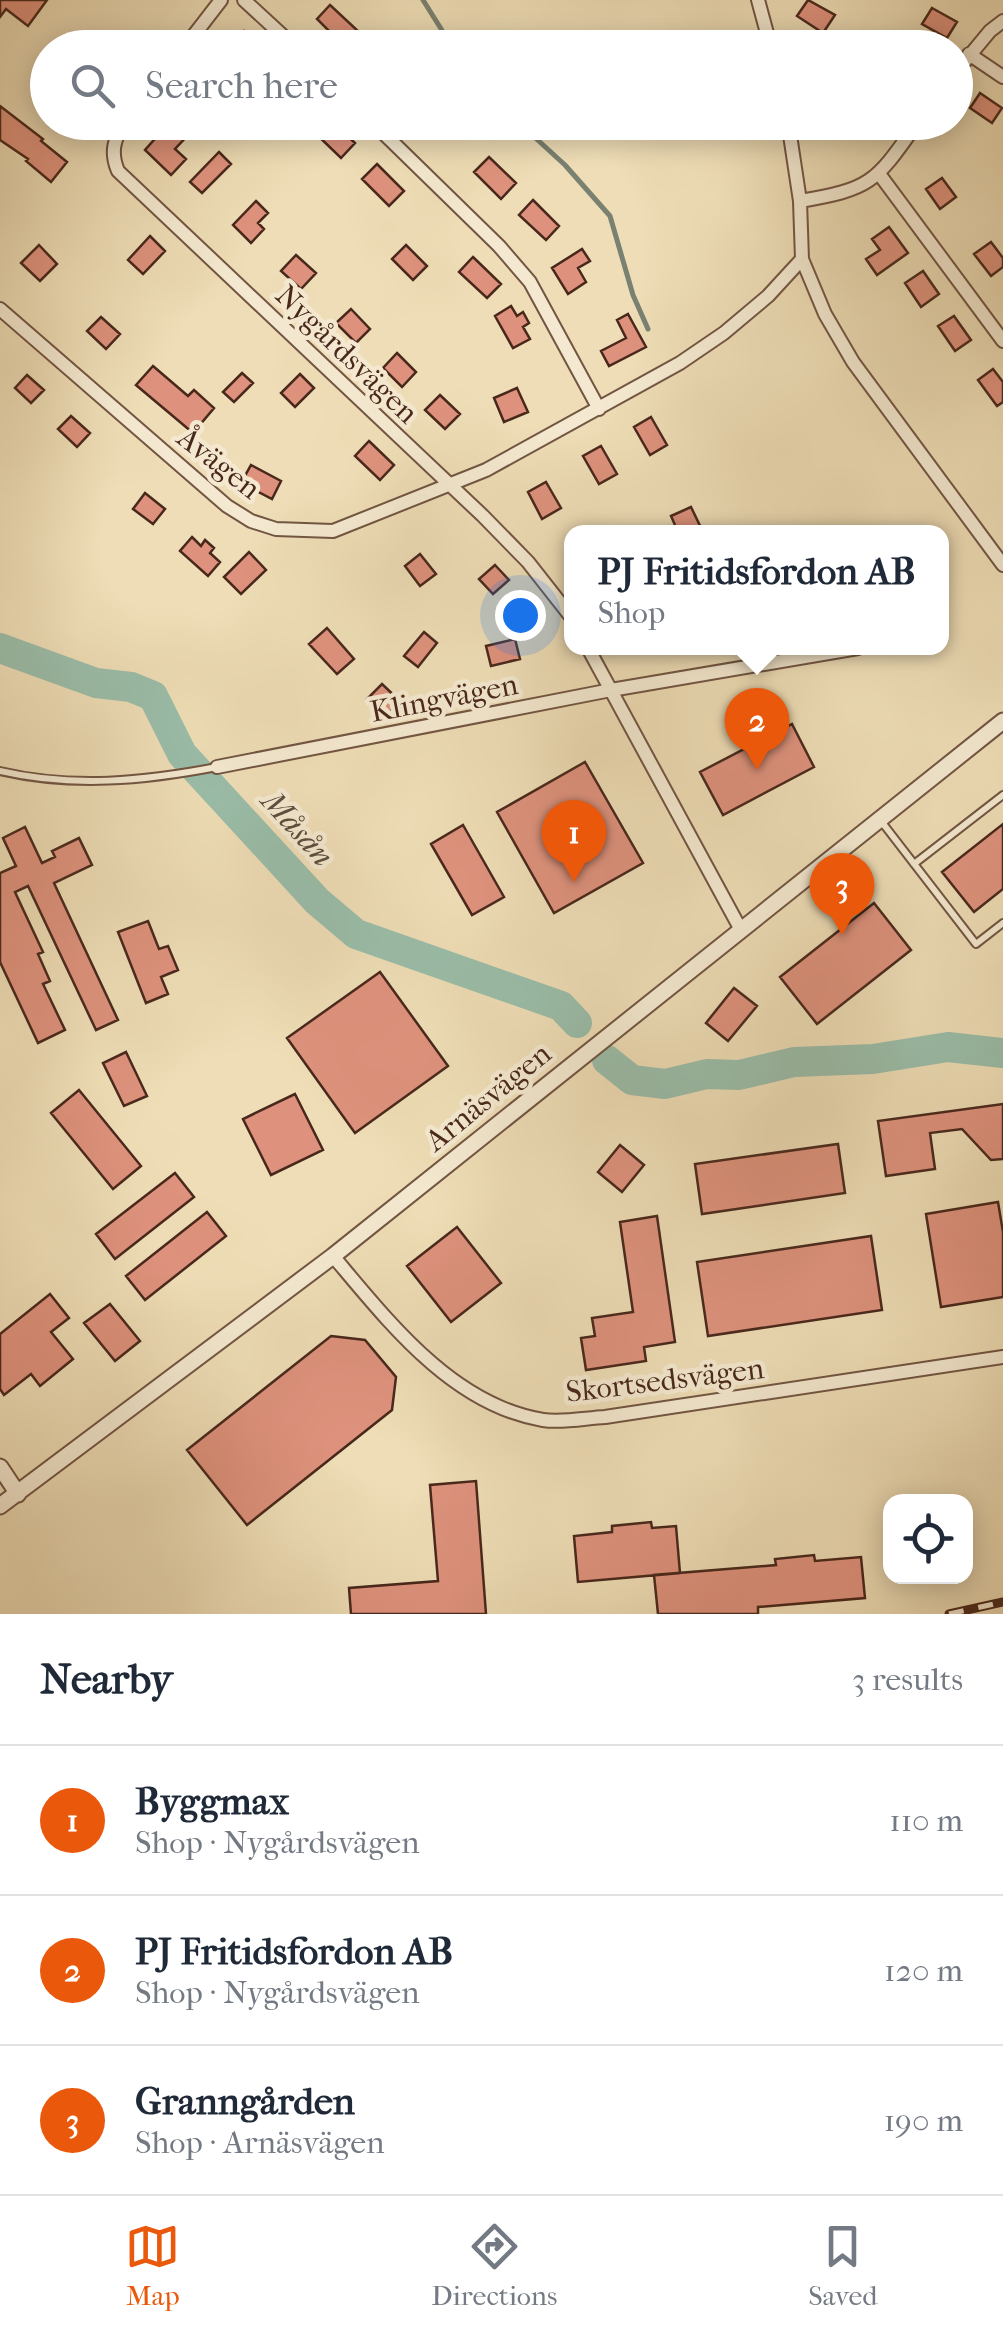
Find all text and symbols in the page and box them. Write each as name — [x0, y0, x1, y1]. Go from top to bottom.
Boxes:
search box — [30, 30, 973, 140]
icon: search — [65, 58, 120, 113]
text: Search here — [145, 63, 338, 108]
street label: Nygårdsvägen — [268, 278, 425, 431]
street label: Åvägen — [169, 420, 268, 507]
popup — [564, 525, 949, 655]
text: PJ Fritidsfordon AB — [598, 549, 915, 594]
your location — [495, 590, 546, 641]
text: Shop — [598, 594, 665, 631]
street label: Klingvägen — [367, 667, 521, 730]
pin: 2 — [724, 688, 790, 770]
water label: Måsån — [253, 781, 341, 874]
pin: 1 — [542, 800, 606, 882]
pin: 3 — [810, 852, 874, 935]
street label: Arnäsvägen — [418, 1036, 559, 1159]
street label: Skortsedsvägen — [564, 1351, 767, 1410]
map controls — [883, 1494, 973, 1584]
button: locate — [883, 1494, 973, 1584]
text: Nearby — [40, 1655, 172, 1704]
text: 3 results — [852, 1661, 963, 1698]
text: Byggmax — [135, 1779, 289, 1824]
text: 1 — [67, 1802, 78, 1839]
text: 110 m — [889, 1802, 963, 1839]
text: Shop · Nygårdsvägen — [135, 1824, 420, 1861]
text: PJ Fritidsfordon AB — [135, 1929, 453, 1974]
text: 2 — [64, 1952, 81, 1989]
text: 120 m — [884, 1952, 963, 1989]
text: Shop · Nygårdsvägen — [135, 1974, 420, 2011]
text: Granngården — [135, 2079, 355, 2124]
text: 3 — [66, 2102, 79, 2139]
text: 190 m — [884, 2102, 963, 2139]
text: Shop · Arnäsvägen — [135, 2124, 385, 2161]
tab: Map — [125, 2219, 180, 2312]
tab: Directions — [431, 2219, 557, 2312]
tab: Saved — [808, 2219, 878, 2312]

